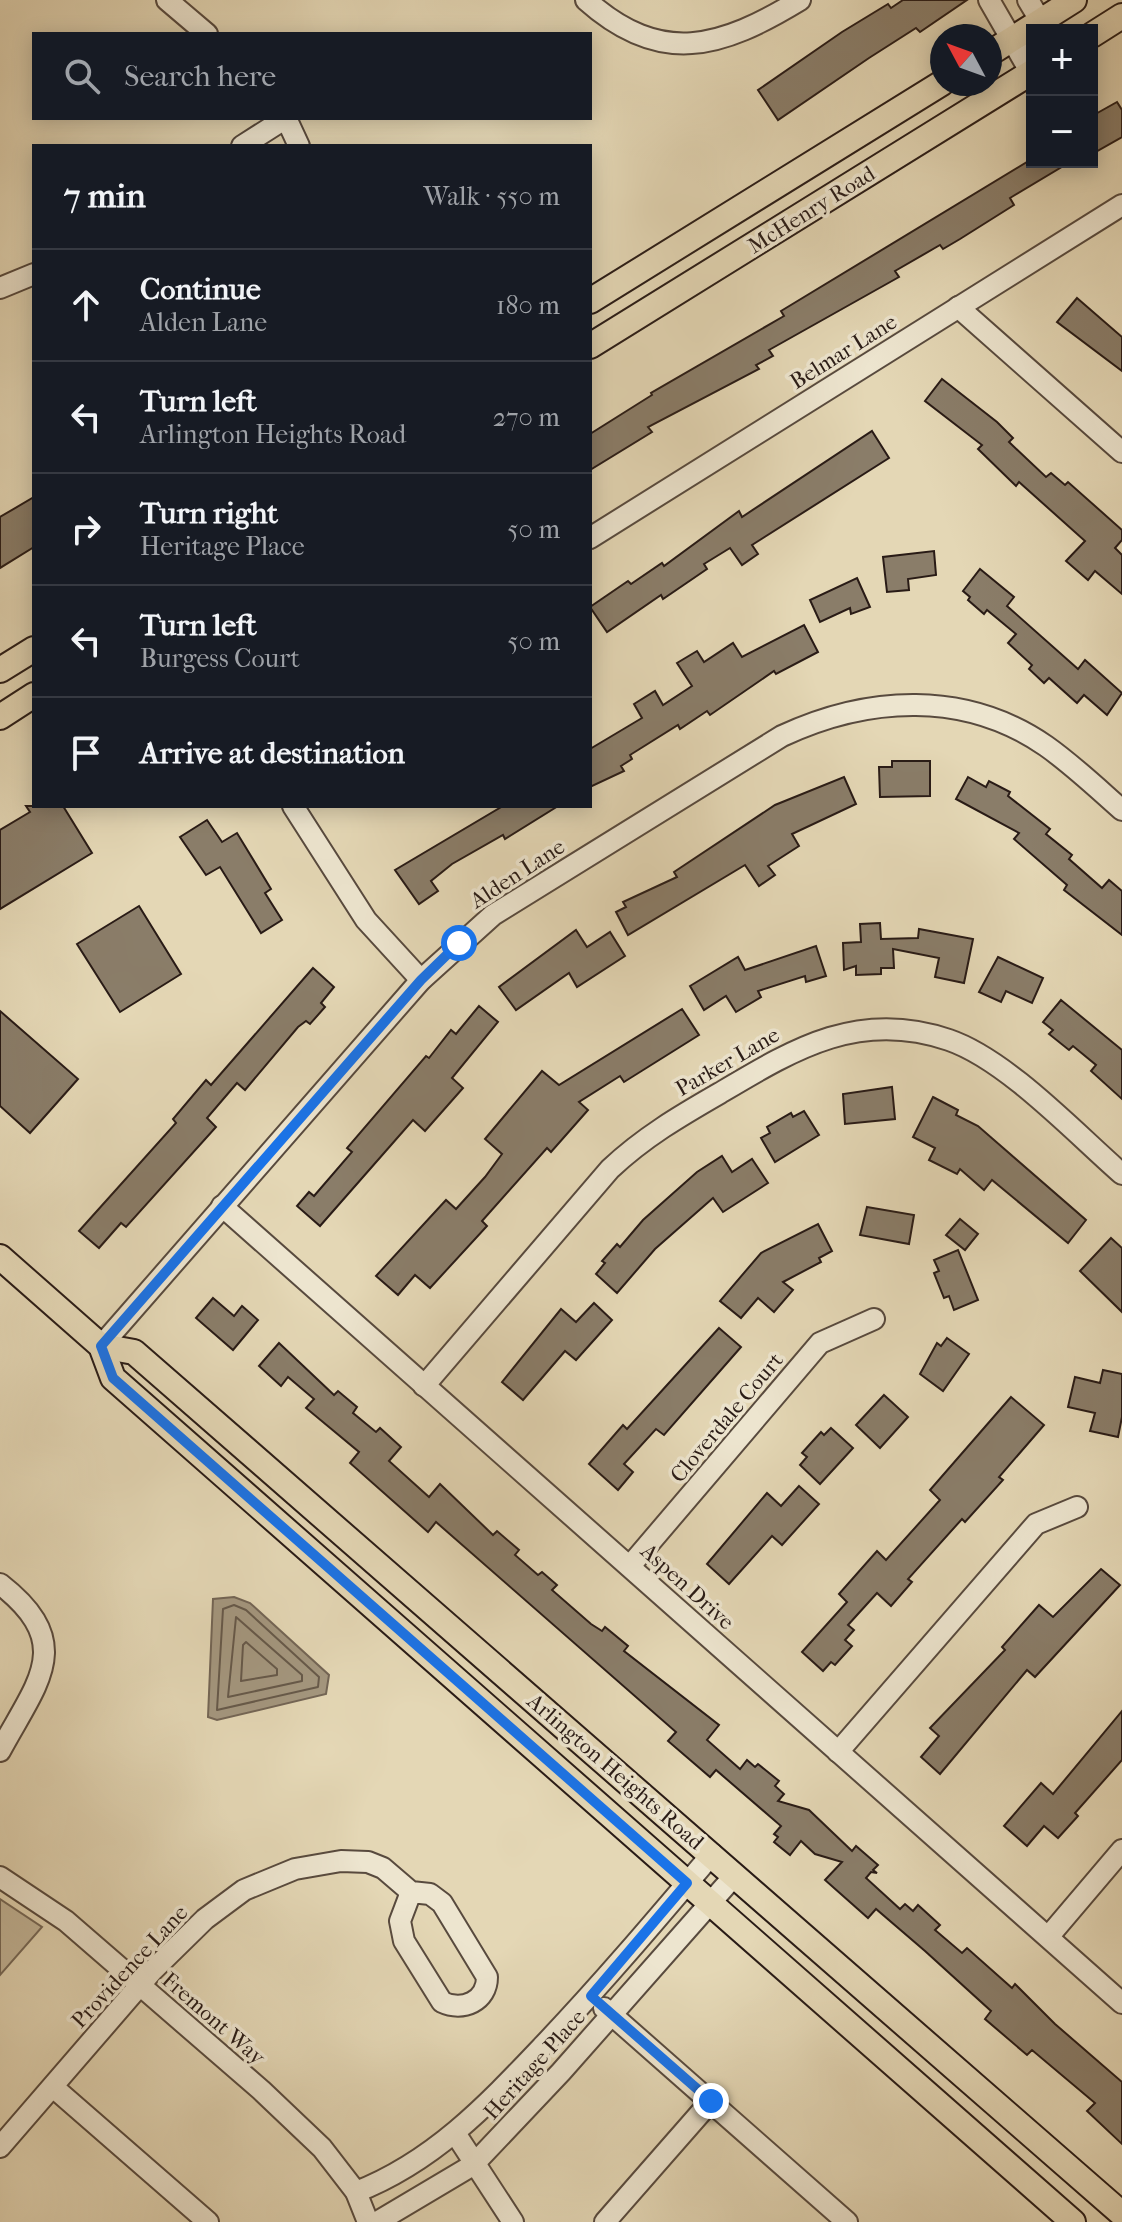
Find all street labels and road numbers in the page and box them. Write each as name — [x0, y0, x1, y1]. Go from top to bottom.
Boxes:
street label: McHenry Road — [743, 160, 881, 259]
street label: Belmar Lane — [785, 309, 902, 395]
street label: Alden Lane — [465, 834, 570, 915]
street label: Parker Lane — [671, 1022, 784, 1102]
street label: Cloverdale Court — [665, 1347, 789, 1488]
street label: Aspen Drive — [635, 1537, 739, 1635]
street label: Arlington Heights Road — [521, 1687, 710, 1856]
street label: Providence Lane — [66, 1900, 193, 2034]
street label: Fremont Way — [157, 1967, 271, 2071]
street label: Heritage Place — [478, 2004, 591, 2125]

